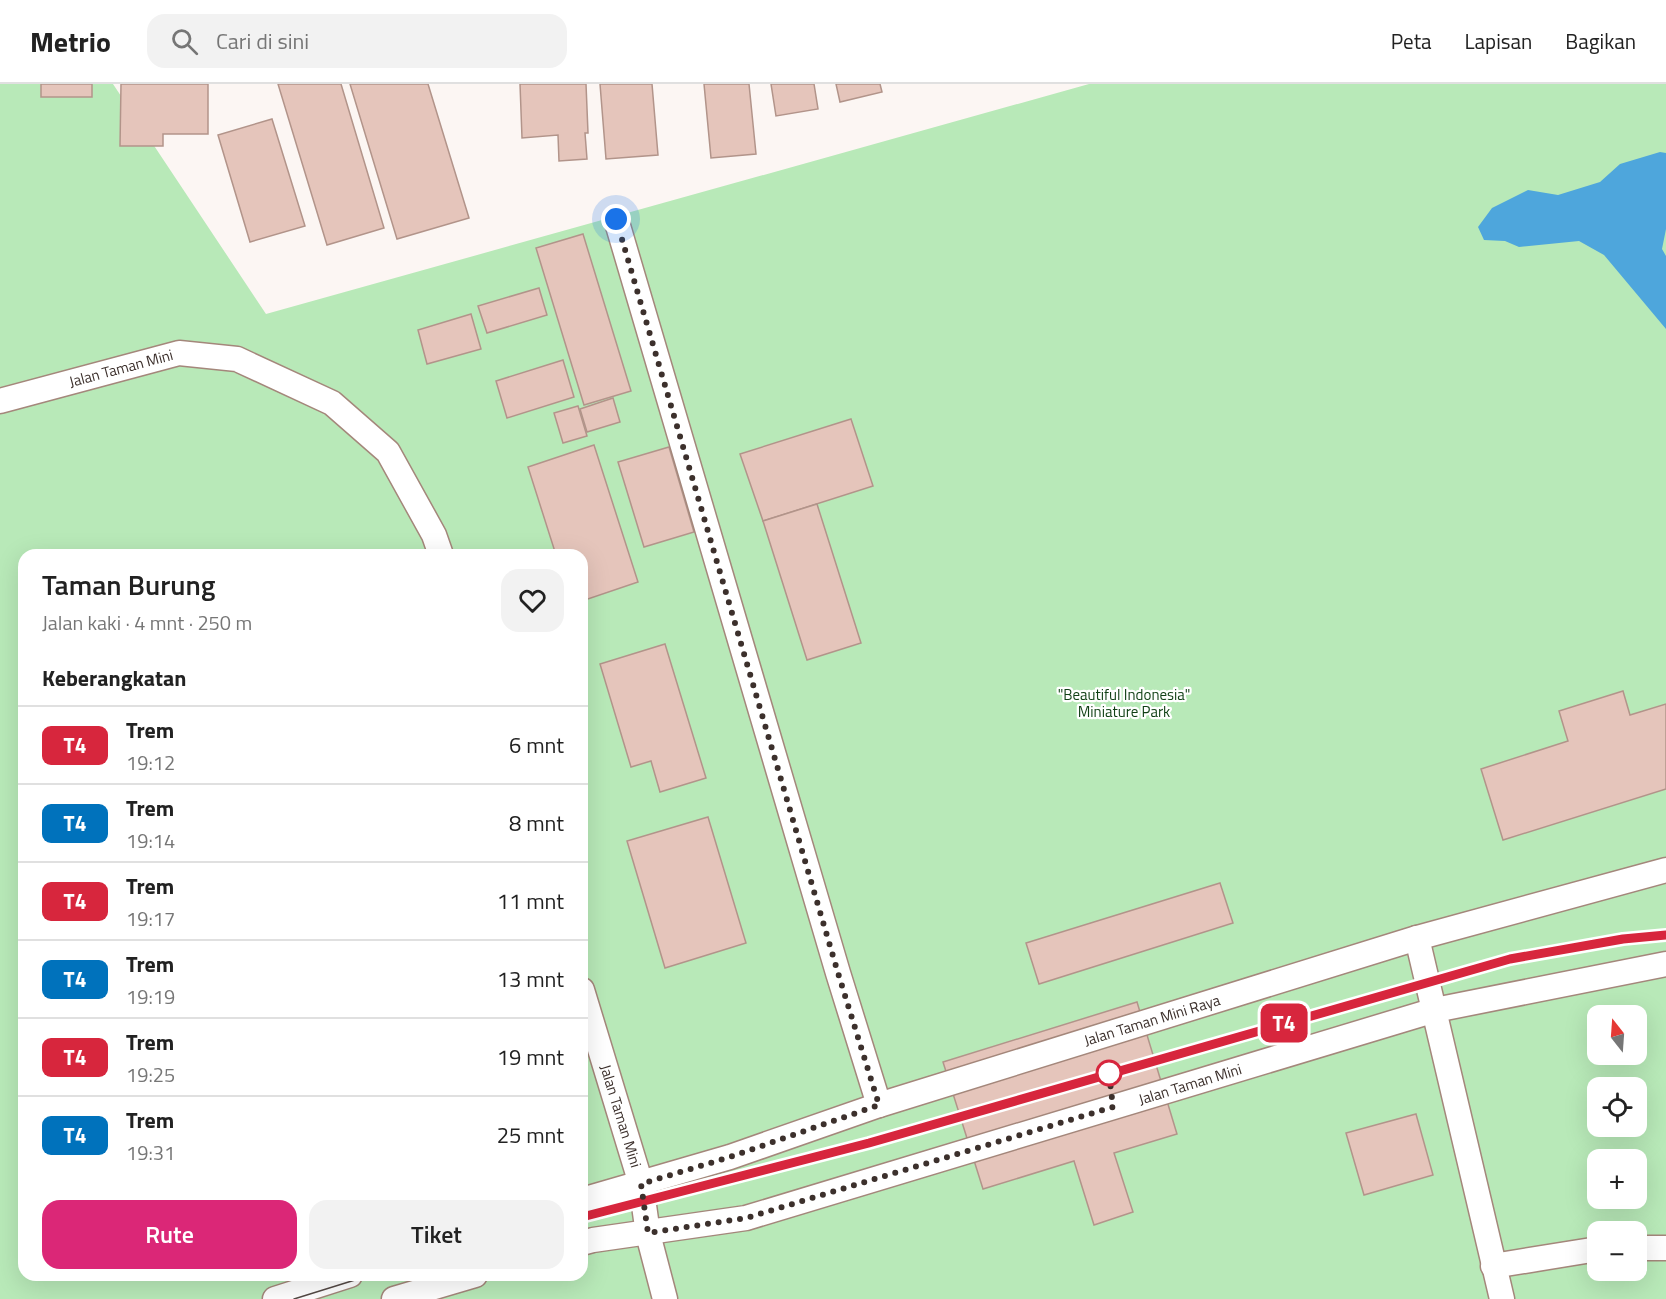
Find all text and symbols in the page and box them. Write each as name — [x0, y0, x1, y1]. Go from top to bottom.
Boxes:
search box — [147, 14, 567, 68]
text: Metrio — [30, 20, 111, 63]
text: Cari di sini — [216, 24, 309, 58]
icon: search — [168, 25, 201, 58]
text: Peta — [1391, 25, 1432, 57]
text: Lapisan — [1465, 25, 1532, 57]
text: Bagikan — [1565, 25, 1636, 57]
your location — [601, 204, 631, 234]
street label: Jalan Taman Mini — [66, 343, 176, 393]
text: Taman Burung — [42, 563, 215, 606]
button: heart — [501, 569, 564, 632]
text: Jalan kaki · 4 mnt · 250 m — [42, 607, 252, 638]
text: Keberangkatan — [42, 661, 186, 695]
park label: "Beautiful Indonesia" Miniature Park — [1058, 683, 1190, 723]
text: Trem — [126, 713, 174, 747]
text: 6 mnt — [509, 728, 564, 762]
text: T4 — [64, 729, 86, 761]
text: 19:12 — [126, 747, 175, 778]
text: Trem — [126, 791, 174, 825]
text: 8 mnt — [509, 806, 564, 840]
text: T4 — [64, 807, 86, 839]
text: 19:14 — [126, 825, 175, 856]
text: Trem — [126, 869, 174, 903]
text: 11 mnt — [497, 884, 564, 918]
text: T4 — [64, 885, 86, 917]
text: 19:17 — [126, 903, 175, 934]
text: Trem — [126, 947, 174, 981]
text: 13 mnt — [497, 962, 564, 996]
text: T4 — [64, 963, 86, 995]
text: 19:19 — [126, 981, 175, 1012]
street label: Jalan Taman Mini Raya — [1081, 988, 1223, 1052]
line badge: T4 — [1257, 1004, 1311, 1042]
north arrow — [1587, 1005, 1647, 1065]
map controls — [1587, 1005, 1647, 1281]
text: T4 — [1273, 1007, 1295, 1039]
text: Trem — [126, 1025, 174, 1059]
text: 19 mnt — [497, 1040, 564, 1074]
text: T4 — [64, 1041, 86, 1073]
street label: Jalan Taman Mini — [1136, 1057, 1244, 1111]
text: 19:25 — [126, 1059, 175, 1090]
unlabelled marker — [1096, 1060, 1122, 1086]
street label: Jalan Taman Mini — [594, 1062, 648, 1170]
button: locate — [1587, 1077, 1647, 1137]
text: Trem — [126, 1103, 174, 1137]
text: 25 mnt — [497, 1118, 564, 1152]
text: T4 — [64, 1119, 86, 1151]
text: 19:31 — [126, 1137, 175, 1168]
button: + — [1587, 1149, 1647, 1209]
button: Rute — [42, 1200, 297, 1269]
button: Tiket — [309, 1200, 564, 1269]
button: − — [1587, 1221, 1647, 1281]

